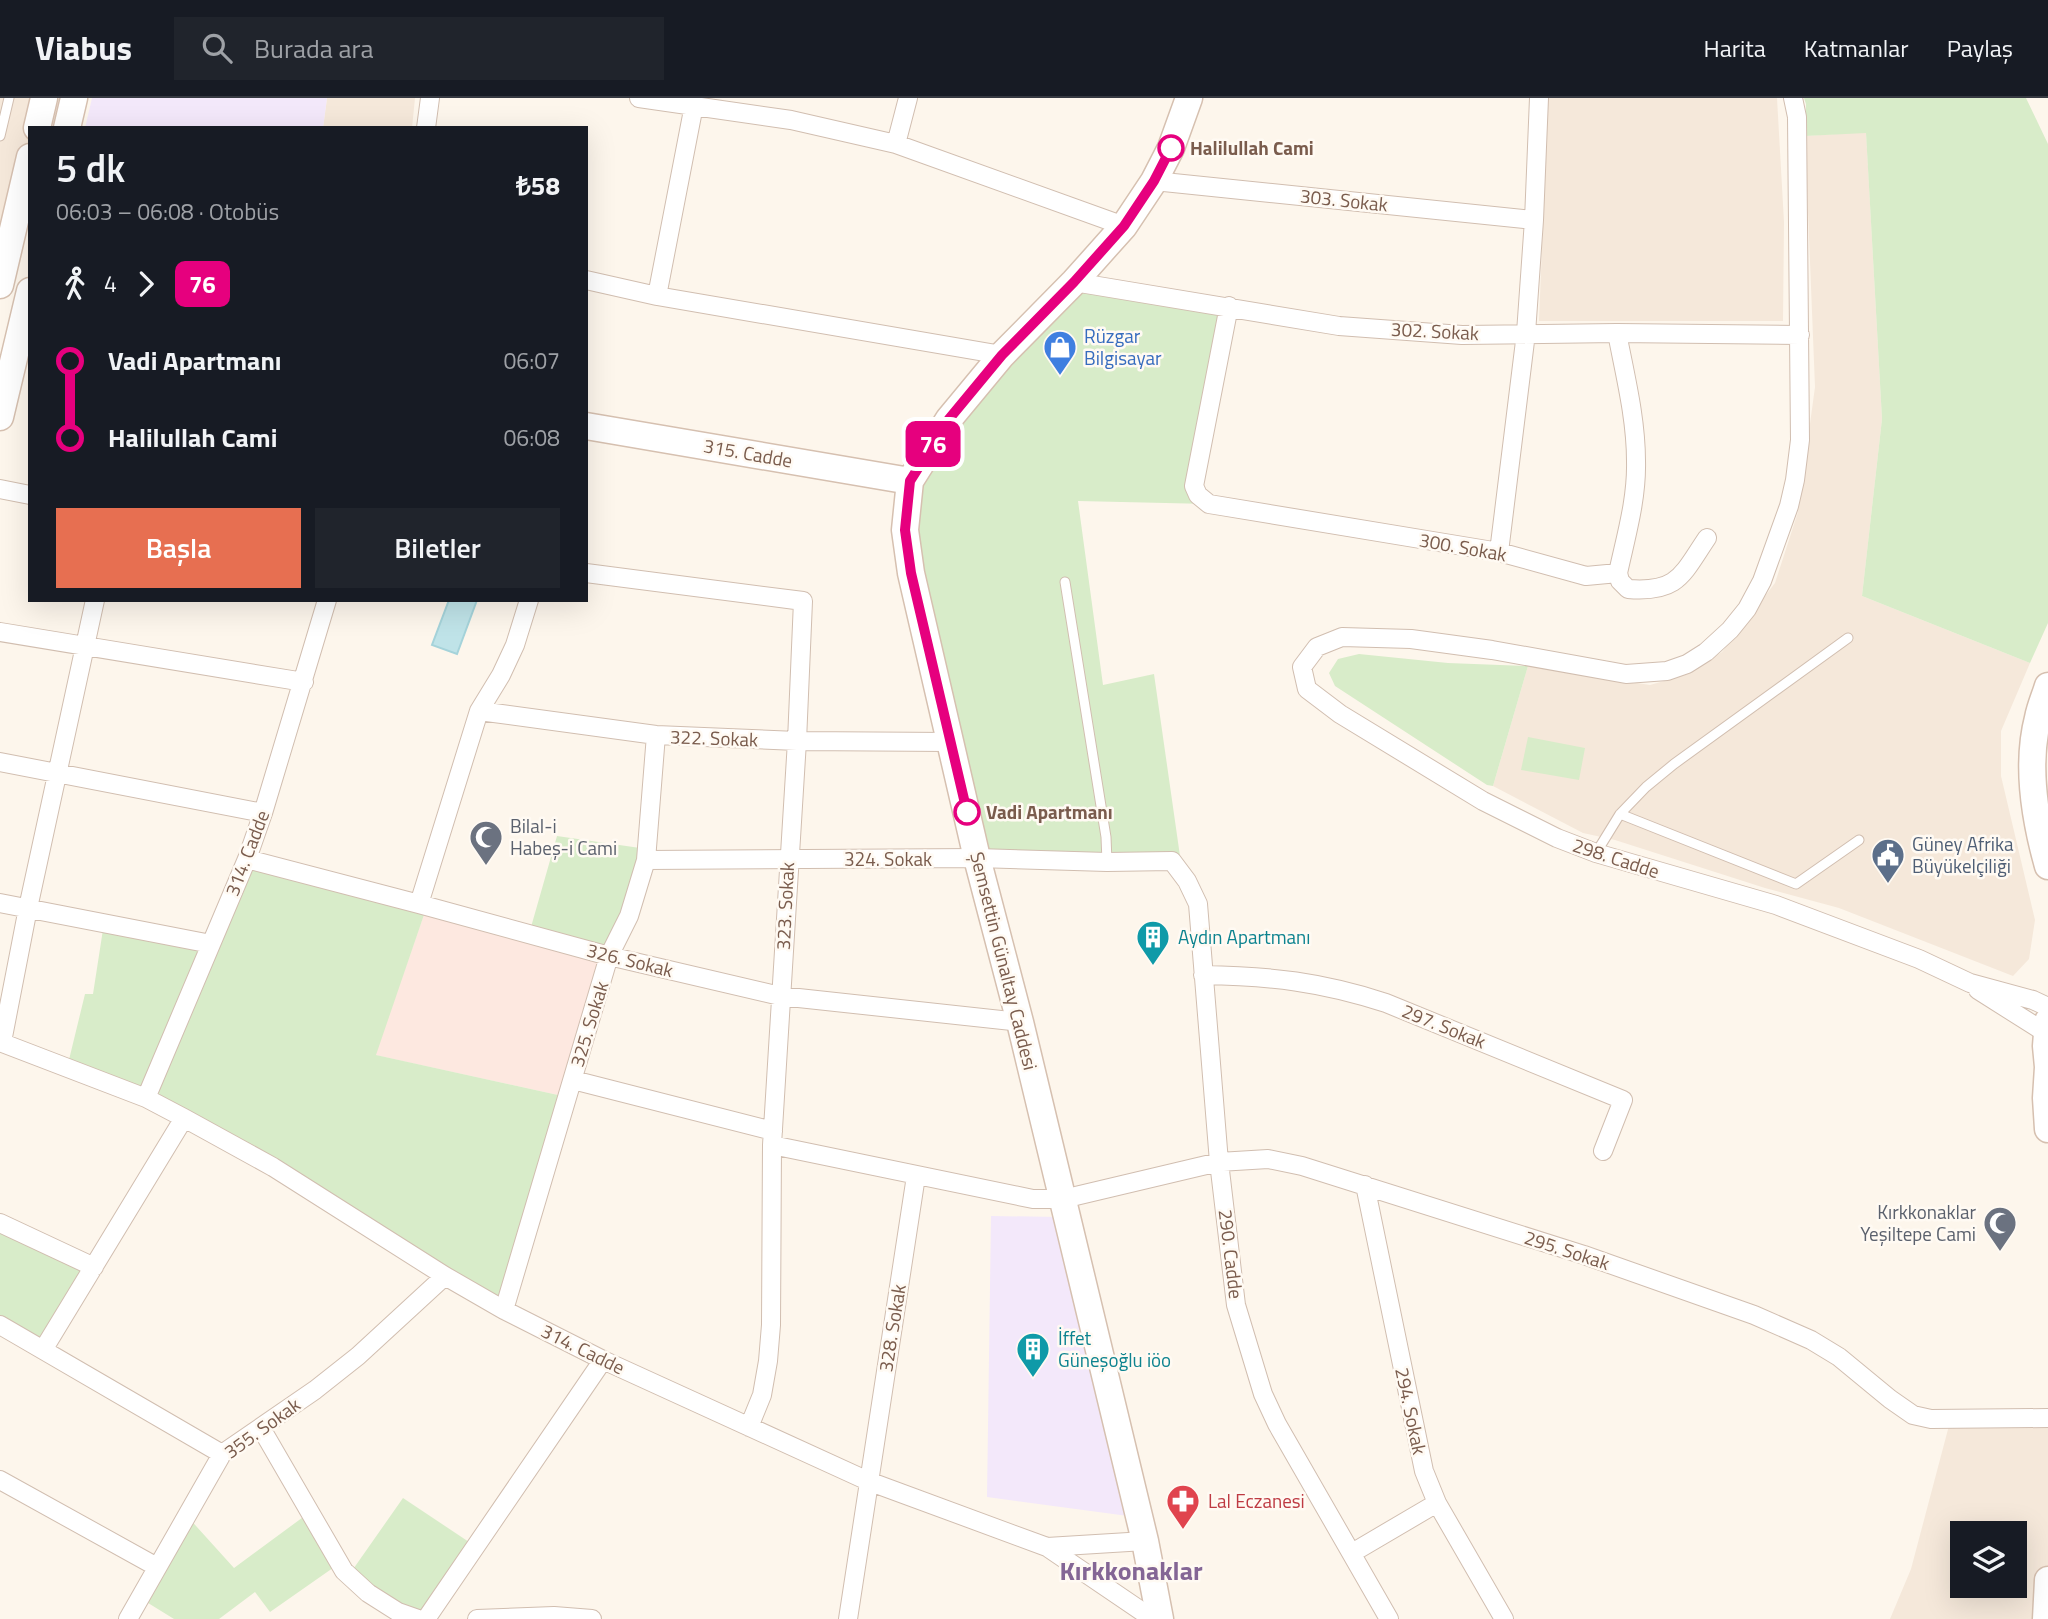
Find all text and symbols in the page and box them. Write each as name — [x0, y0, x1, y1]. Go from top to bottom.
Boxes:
search box — [174, 17, 664, 80]
text: Viabus — [35, 23, 132, 73]
icon: search — [198, 29, 236, 67]
text: Burada ara — [254, 29, 373, 68]
text: Harita — [1703, 30, 1766, 66]
text: Katmanlar — [1804, 30, 1909, 66]
text: Paylaş — [1947, 30, 2013, 66]
place label: Halilullah Cami — [1190, 133, 1314, 162]
marker: Halilullah Cami — [1158, 135, 1184, 161]
text: 5 dk — [56, 139, 125, 197]
text: ₺58 — [516, 166, 560, 205]
street label: 303. Sokak — [1299, 180, 1389, 219]
text: 06:03 – 06:08 · Otobüs — [56, 194, 279, 229]
icon: walk — [56, 265, 94, 303]
icon: forward — [127, 265, 165, 303]
text: 4 — [104, 266, 117, 301]
text: 76 — [189, 266, 216, 302]
street label: 302. Sokak — [1390, 314, 1480, 347]
place label: Rüzgar Bilgisayar — [1084, 321, 1162, 372]
shop icon: Rüzgar Bilgisayar — [1041, 328, 1079, 377]
text: Vadi Apartmanı — [108, 341, 281, 380]
text: 06:07 — [503, 343, 560, 378]
text: Halilullah Cami — [108, 418, 277, 457]
text: 06:08 — [503, 420, 560, 455]
line badge: 76 — [902, 421, 964, 467]
text: 76 — [920, 426, 946, 462]
street label: 315. Cadde — [701, 430, 795, 475]
button: Başla — [56, 508, 301, 588]
button: Biletler — [315, 508, 560, 588]
street label: 300. Sokak — [1417, 525, 1509, 568]
street label: 322. Sokak — [669, 721, 759, 754]
place label: Vadi Apartmanı — [986, 797, 1113, 826]
marker: Vadi Apartmanı — [954, 799, 980, 825]
street label: 314. Cadde — [217, 806, 276, 900]
place label: Bilal-i Habeş-i Cami — [510, 811, 617, 862]
mosque icon: Bilal-i Habeş-i Cami — [467, 818, 505, 867]
place label: Güney Afrika Büyükelçiliği — [1912, 829, 2014, 880]
street label: 298. Cadde — [1569, 830, 1663, 885]
public building icon: Güney Afrika Büyükelçiliği — [1869, 836, 1907, 885]
street label: 324. Sokak — [844, 844, 932, 873]
street label: Şemsettin Günaltay Caddesi — [963, 849, 1046, 1073]
street label: 323. Sokak — [768, 861, 801, 951]
building icon: Aydın Apartmanı — [1134, 918, 1172, 967]
place label: Aydın Apartmanı — [1178, 922, 1310, 951]
street label: 326. Sokak — [584, 935, 676, 984]
street label: 325. Sokak — [562, 977, 615, 1070]
street label: 297. Sokak — [1398, 996, 1491, 1056]
place label: Kırkkonaklar Yeşiltepe Cami — [1860, 1197, 1976, 1248]
mosque icon: Kırkkonaklar Yeşiltepe Cami — [1981, 1204, 2019, 1253]
street label: 290. Cadde — [1212, 1208, 1251, 1300]
street label: 295. Sokak — [1521, 1222, 1614, 1277]
street label: 328. Sokak — [870, 1282, 913, 1374]
street label: 314. Cadde — [537, 1316, 630, 1381]
place label: İffet Güneşoğlu iöo — [1058, 1323, 1171, 1374]
building icon: İffet Güneşoğlu iöo — [1014, 1330, 1052, 1379]
street label: 294. Sokak — [1388, 1365, 1435, 1457]
street label: 355. Sokak — [218, 1390, 306, 1465]
pharmacy icon: Lal Eczanesi — [1164, 1482, 1202, 1531]
place label: Lal Eczanesi — [1208, 1486, 1305, 1515]
map controls — [1950, 1521, 2027, 1598]
button: layers — [1950, 1521, 2027, 1598]
district label: Kırkkonaklar — [1059, 1551, 1203, 1590]

